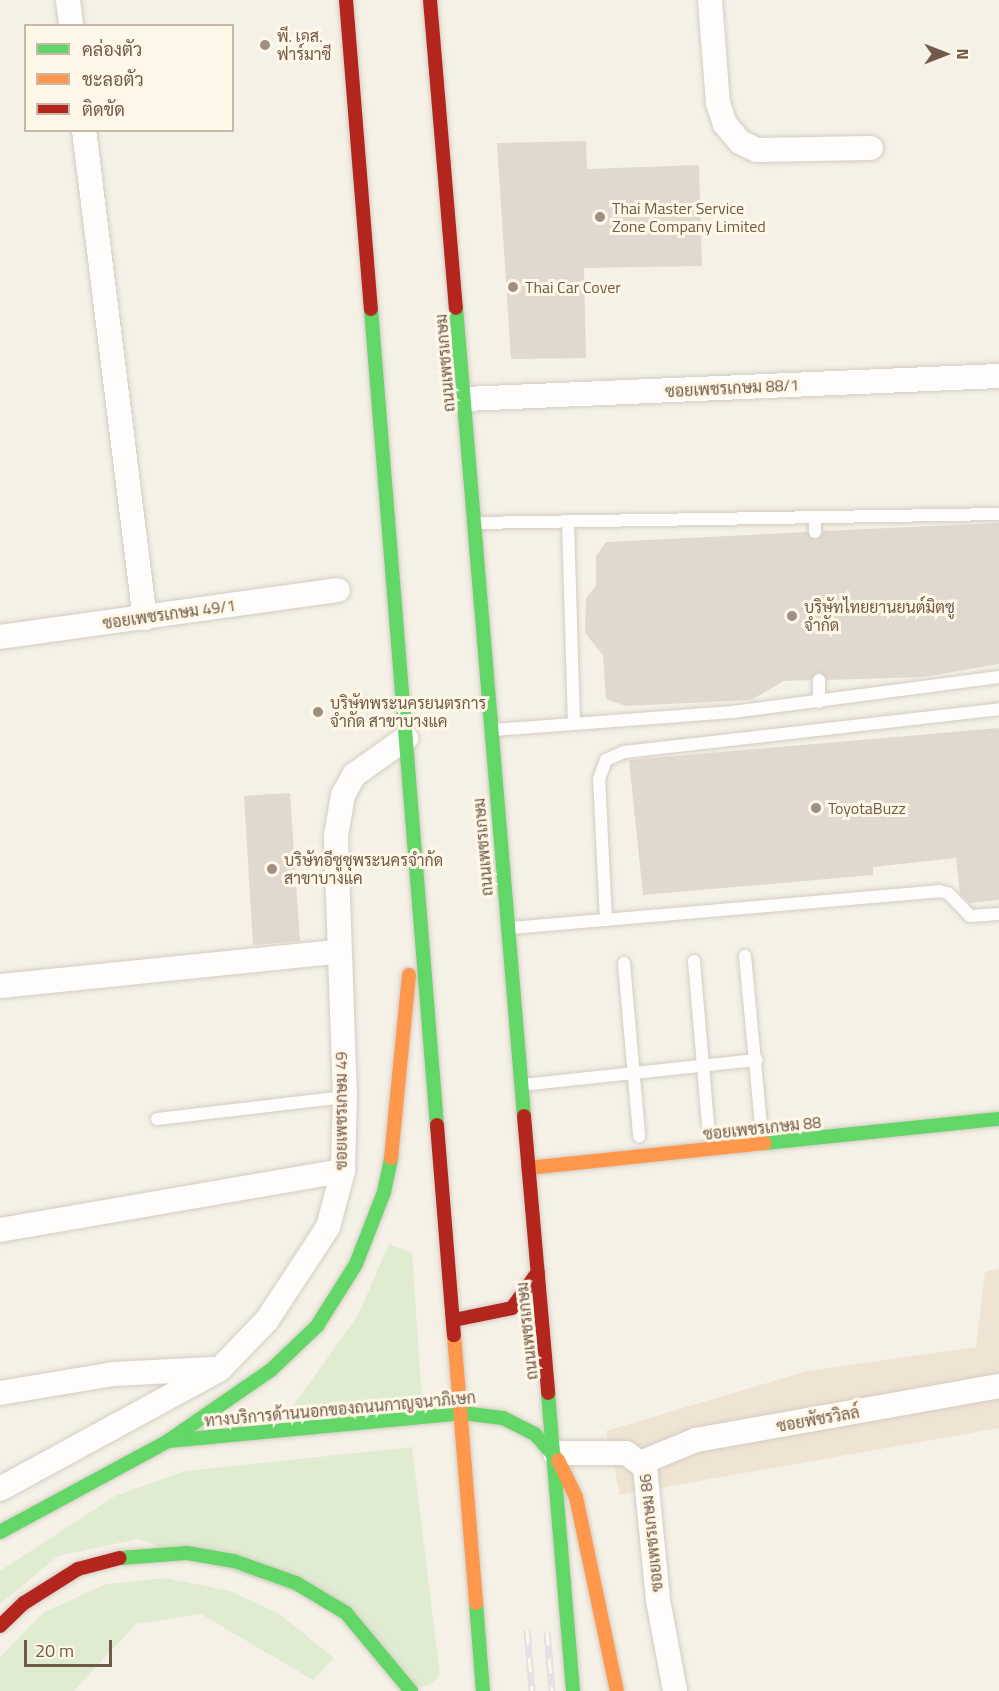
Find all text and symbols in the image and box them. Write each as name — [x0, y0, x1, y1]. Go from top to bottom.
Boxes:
legend — [24, 24, 234, 132]
north arrow — [915, 24, 975, 84]
place label: พี. เอส. ฟาร์มาซี — [277, 26, 331, 64]
text: คล่องตัว — [82, 36, 142, 63]
marker: พี. เอส. ฟาร์มาซี — [258, 38, 272, 52]
text: N — [951, 48, 975, 60]
text: ชะลอตัว — [82, 66, 144, 93]
text: ติดขัด — [82, 96, 125, 123]
place label: Thai Master Service Zone Company Limited — [612, 198, 766, 236]
marker: Thai Master Service Zone Company Limited — [593, 210, 607, 224]
place label: Thai Car Cover — [525, 277, 621, 297]
marker: Thai Car Cover — [506, 280, 520, 294]
street label: ถนนเพชรเกษม — [431, 313, 459, 413]
street label: ซอยเพชรเกษม 88/1 — [665, 375, 799, 401]
street label: ซอยเพชรเกษม 49/1 — [101, 595, 237, 633]
place label: บริษัทไทยยานยนต์มิตซู จำกัด — [804, 597, 955, 635]
marker: บริษัทไทยยานยนต์มิตซู จำกัด — [785, 609, 799, 623]
place label: บริษัทพระนครยนตรการ จำกัด สาขาบางแค — [330, 693, 486, 731]
marker: บริษัทพระนครยนตรการ จำกัด สาขาบางแค — [311, 705, 325, 719]
street label: ถนนเพชรเกษม — [469, 797, 497, 897]
place label: ToyotaBuzz — [828, 798, 906, 818]
marker: ToyotaBuzz — [809, 801, 823, 815]
place label: บริษัทอีซูซุพระนครจำกัด สาขาบางแค — [284, 850, 443, 888]
marker: บริษัทอีซูซุพระนครจำกัด สาขาบางแค — [265, 862, 279, 876]
street label: ซอยเพชรเกษม 49 — [331, 1052, 351, 1170]
street label: ซอยเพชรเกษม 88 — [702, 1112, 822, 1144]
street label: ถนนเพชรเกษม — [512, 1281, 542, 1381]
street label: ทางบริการด้านนอกของถนนกาญจนาภิเษก — [204, 1388, 476, 1430]
street label: ซอยพัชรวิลล์ — [775, 1402, 861, 1436]
street label: ซอยเพชรเกษม 86 — [635, 1473, 667, 1593]
scale bar — [27, 1628, 116, 1666]
text: 20 m — [35, 1637, 74, 1664]

